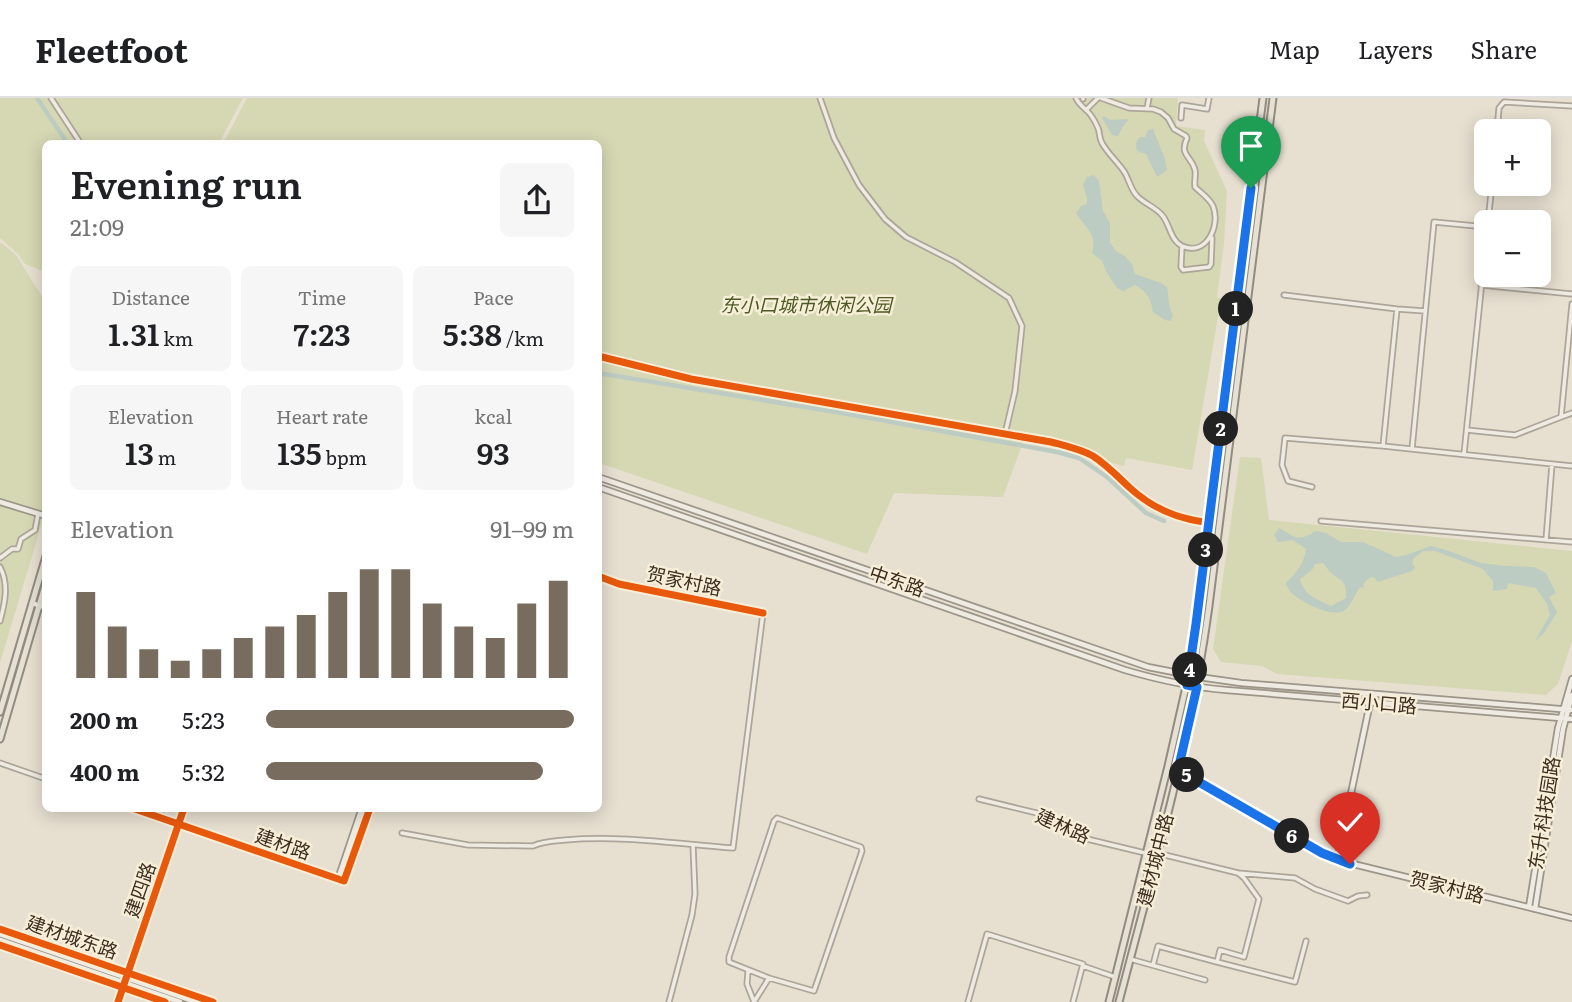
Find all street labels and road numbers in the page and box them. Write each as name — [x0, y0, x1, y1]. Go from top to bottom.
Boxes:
street label: 贺家村路 — [644, 558, 724, 602]
street label: 中东路 — [866, 558, 929, 603]
street label: 西小口路 — [1340, 685, 1418, 719]
street label: 东升科技园路 — [1520, 754, 1566, 871]
street label: 建林路 — [1032, 801, 1095, 849]
street label: 建材城中路 — [1129, 810, 1179, 909]
street label: 建材路 — [252, 821, 315, 866]
street label: 建四路 — [117, 858, 162, 921]
street label: 贺家村路 — [1407, 863, 1488, 909]
street label: 建材城东路 — [23, 907, 122, 965]

